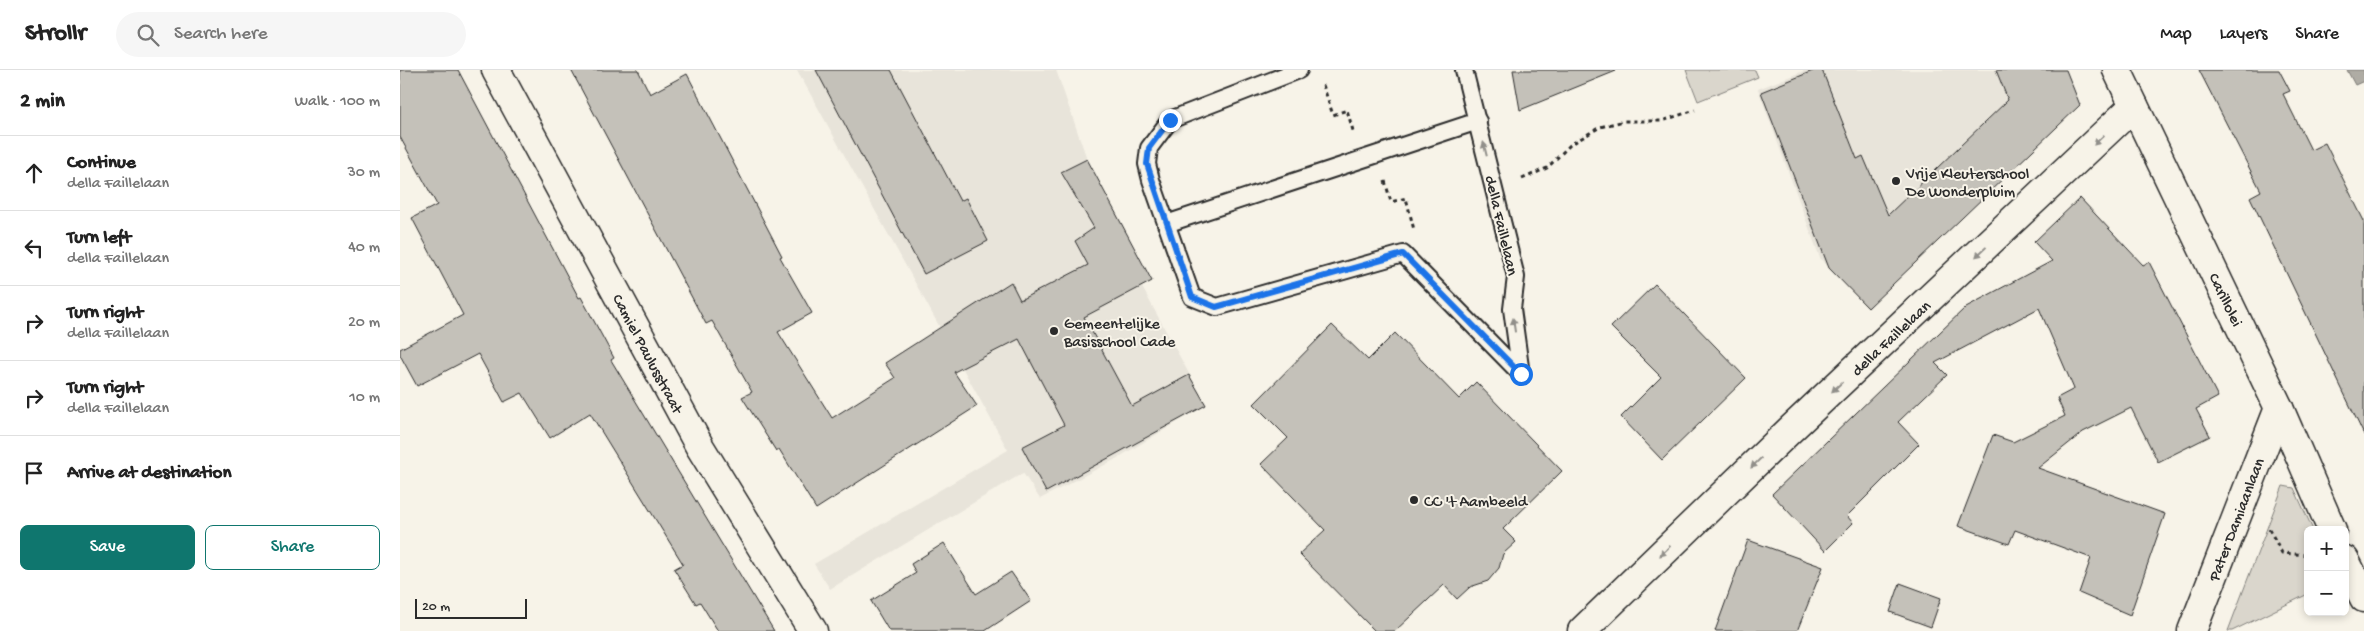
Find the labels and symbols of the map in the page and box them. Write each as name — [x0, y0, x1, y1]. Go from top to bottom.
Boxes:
route end — [1159, 109, 1182, 132]
one-way arrow — [2093, 134, 2105, 146]
one-way arrow — [1481, 142, 1489, 157]
place label: Vrije Kleuterschool De Wonderpluim — [1905, 166, 2029, 203]
street label: della Faillelaan — [1479, 174, 1520, 278]
marker: Vrije Kleuterschool De Wonderpluim — [1890, 175, 1902, 187]
one-way arrow — [1975, 246, 1987, 258]
street label: Carillolei — [2203, 271, 2245, 330]
street label: Camiel Paulusstraat — [606, 292, 686, 419]
street label: della Faillelaan — [1849, 298, 1936, 381]
place label: Gemeentelijke Basisschool Cade — [1063, 316, 1176, 353]
one-way arrow — [1510, 317, 1518, 333]
marker: Gemeentelijke Basisschool Cade — [1048, 325, 1060, 337]
route start — [1510, 363, 1533, 386]
one-way arrow — [1831, 381, 1843, 393]
street label: Pater Damiaanlaan — [2206, 456, 2271, 585]
one-way arrow — [1750, 457, 1762, 469]
marker: CC 't Aambeeld — [1408, 494, 1420, 506]
place label: CC 't Aambeeld — [1424, 494, 1529, 513]
one-way arrow — [1660, 545, 1672, 557]
scale bar — [415, 596, 528, 619]

